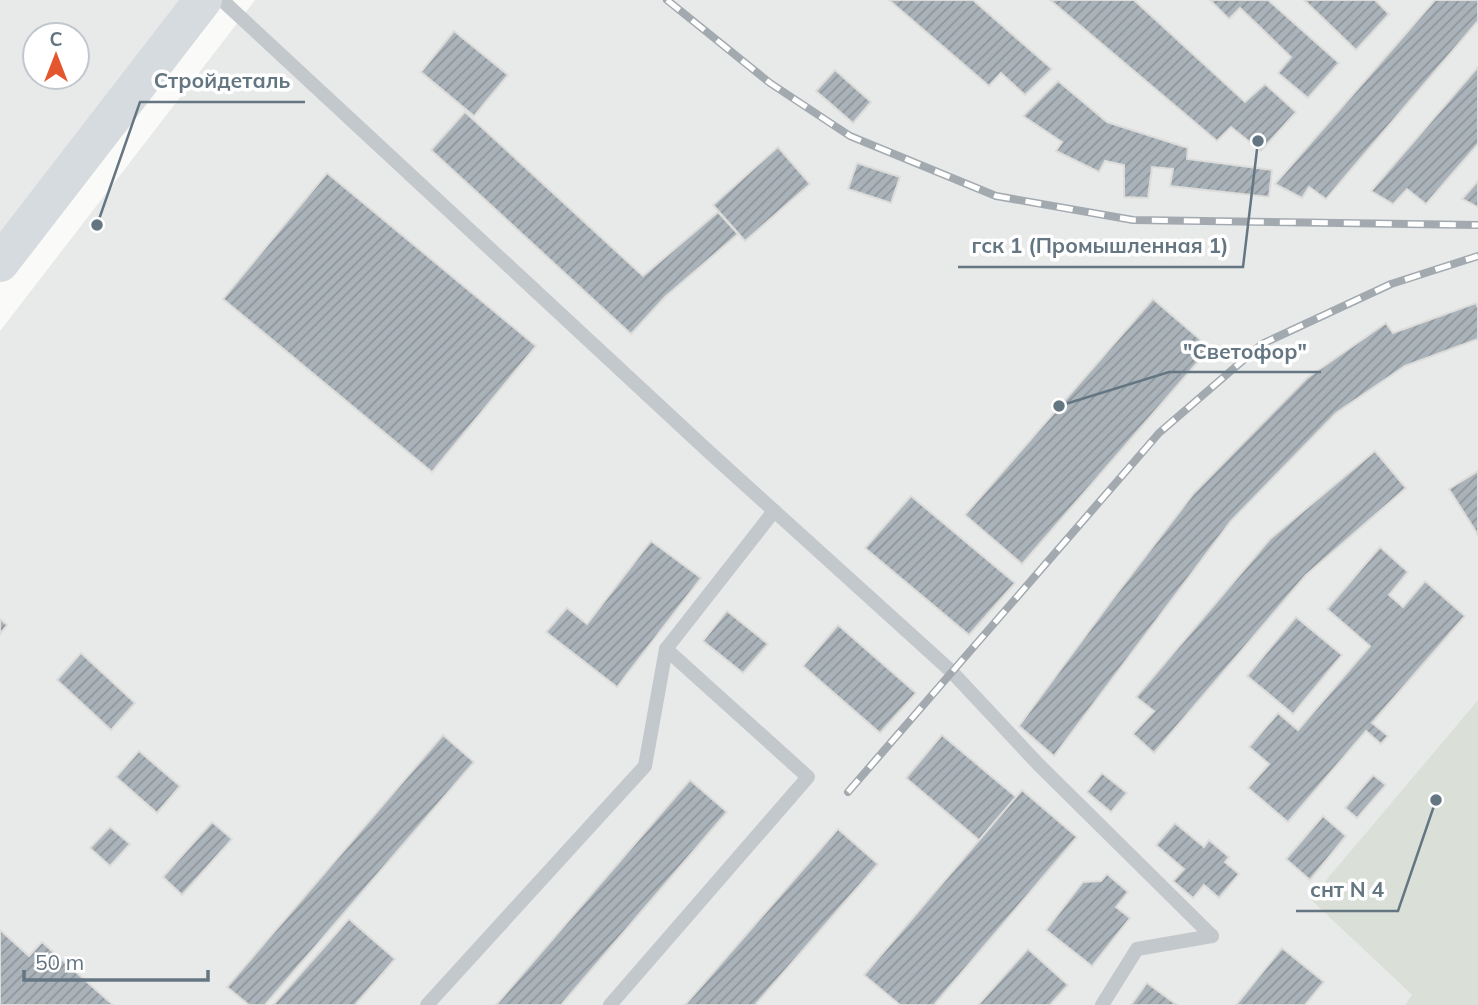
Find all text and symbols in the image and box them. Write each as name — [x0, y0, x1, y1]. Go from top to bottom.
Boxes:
north arrow — [21, 21, 91, 91]
text: С — [49, 27, 63, 51]
callout: Стройдеталь — [140, 60, 305, 102]
text: Стройдеталь — [154, 67, 291, 93]
callout: гск 1 (Промышленная 1) — [958, 225, 1243, 267]
text: гск 1 (Промышленная 1) — [971, 232, 1229, 258]
callout: "Светофор" — [1169, 330, 1321, 372]
text: "Светофор" — [1183, 338, 1307, 364]
callout: снт N 4 — [1296, 869, 1398, 911]
text: снт N 4 — [1310, 876, 1384, 902]
scale bar — [24, 939, 208, 983]
text: 50 m — [35, 949, 84, 975]

